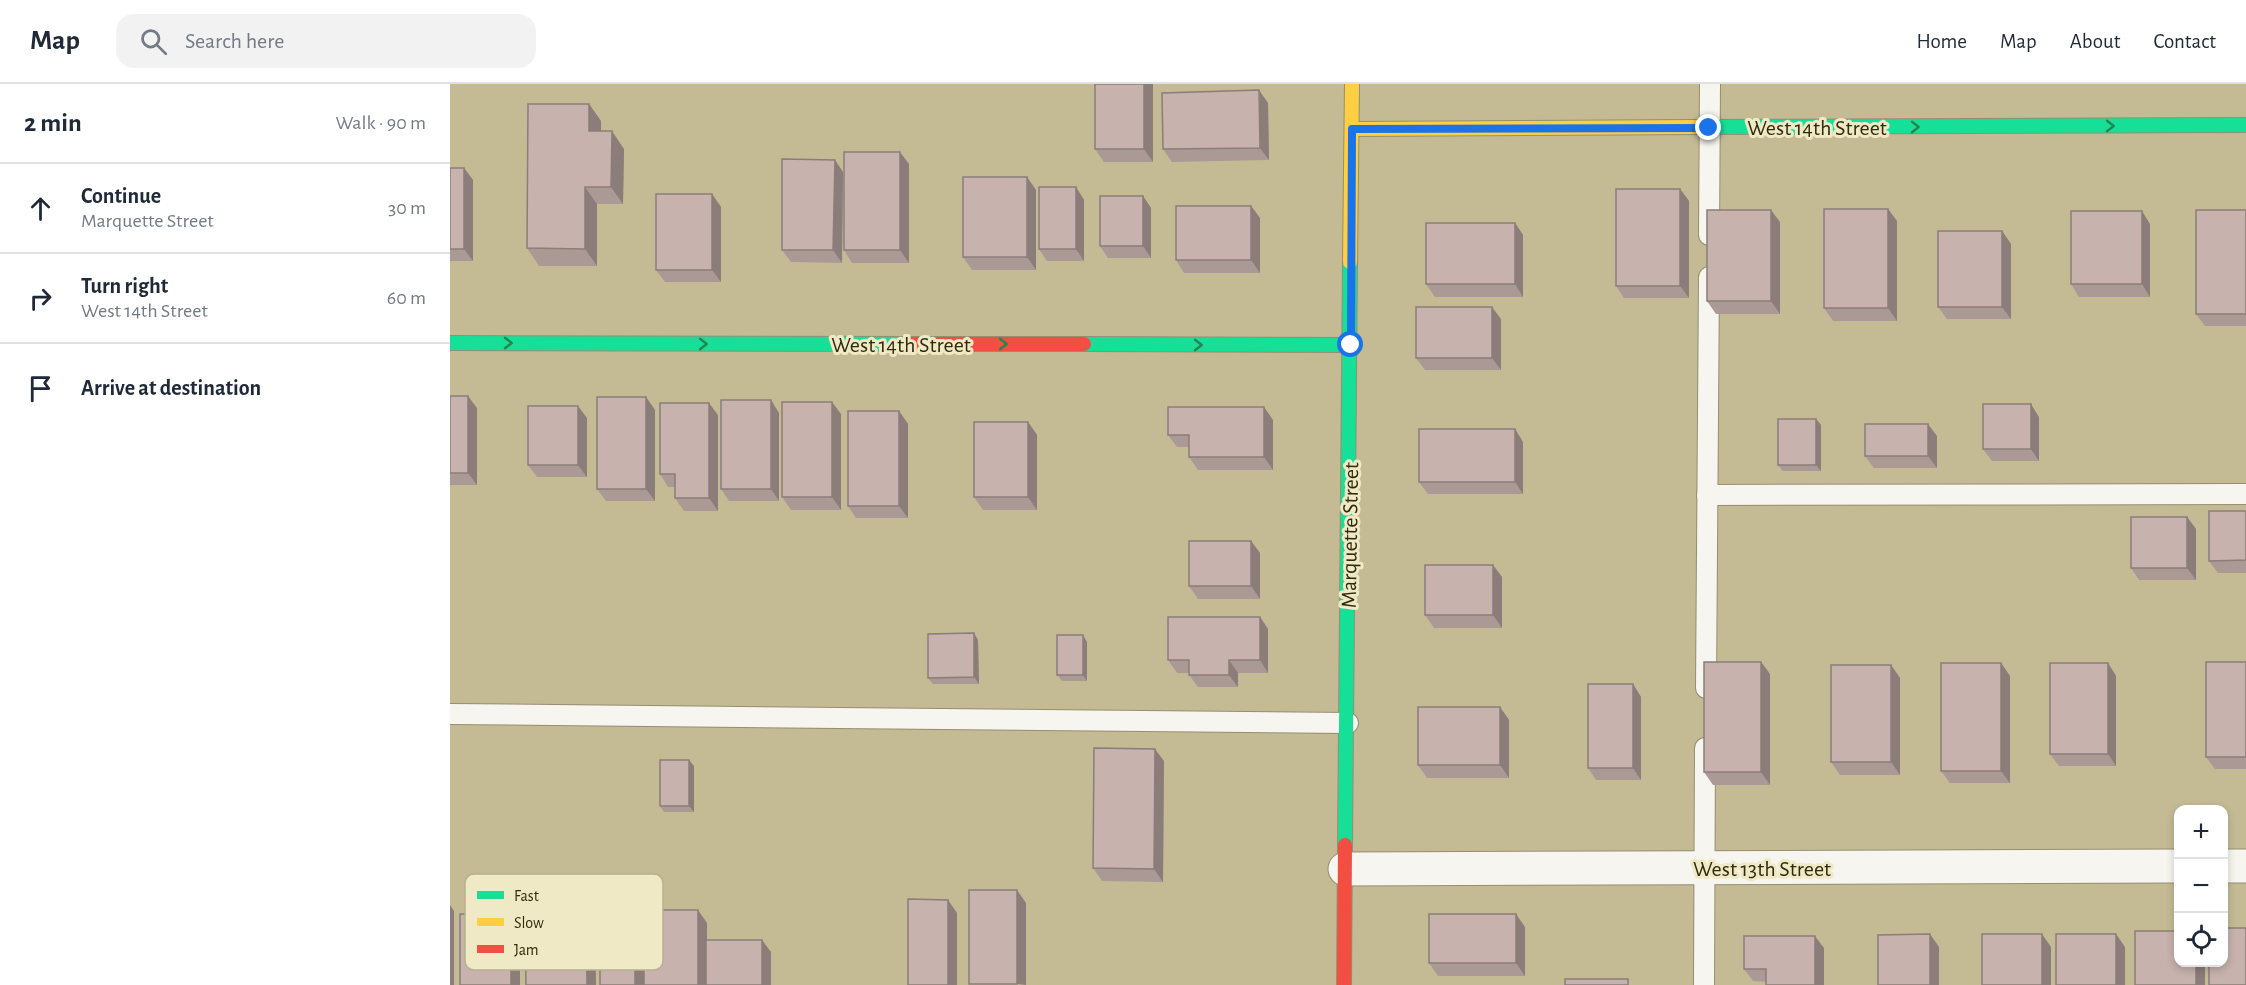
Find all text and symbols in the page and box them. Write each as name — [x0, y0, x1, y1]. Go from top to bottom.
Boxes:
search box — [116, 14, 536, 68]
icon: search — [137, 25, 170, 58]
text: Map — [30, 27, 80, 55]
text: Search here — [185, 30, 284, 52]
text: Home — [1916, 31, 1967, 52]
text: Map — [2000, 31, 2037, 52]
text: About — [2070, 31, 2120, 52]
text: Contact — [2153, 31, 2216, 52]
text: 2 min — [24, 110, 82, 136]
text: Walk · 90 m — [335, 113, 426, 133]
route end — [1695, 114, 1721, 140]
street label: West 14th Street — [1747, 117, 1887, 139]
one-way arrow — [2105, 120, 2114, 132]
one-way arrow — [1910, 121, 1919, 133]
text: Continue — [81, 185, 161, 207]
icon: ahead — [24, 192, 57, 225]
text: 30 m — [388, 198, 426, 218]
text: Marquette Street — [81, 211, 214, 231]
text: Turn right — [81, 275, 168, 297]
icon: right — [24, 282, 57, 315]
text: 60 m — [387, 288, 426, 308]
text: West 14th Street — [81, 301, 208, 321]
route start — [1337, 331, 1363, 357]
street label: West 14th Street — [831, 334, 971, 356]
one-way arrow — [504, 337, 513, 349]
one-way arrow — [699, 338, 708, 350]
one-way arrow — [999, 338, 1008, 351]
one-way arrow — [1194, 339, 1203, 351]
icon: arrive — [24, 372, 57, 405]
text: Arrive at destination — [81, 377, 261, 399]
street label: Marquette Street — [1338, 462, 1362, 608]
map controls — [2174, 805, 2228, 967]
button: + — [2174, 805, 2228, 859]
street label: West 13th Street — [1693, 858, 1831, 880]
button: − — [2174, 859, 2228, 913]
legend — [465, 874, 663, 970]
text: Fast — [514, 888, 539, 904]
button: locate — [2174, 913, 2228, 967]
text: Slow — [514, 915, 544, 931]
text: Jam — [514, 942, 539, 958]

